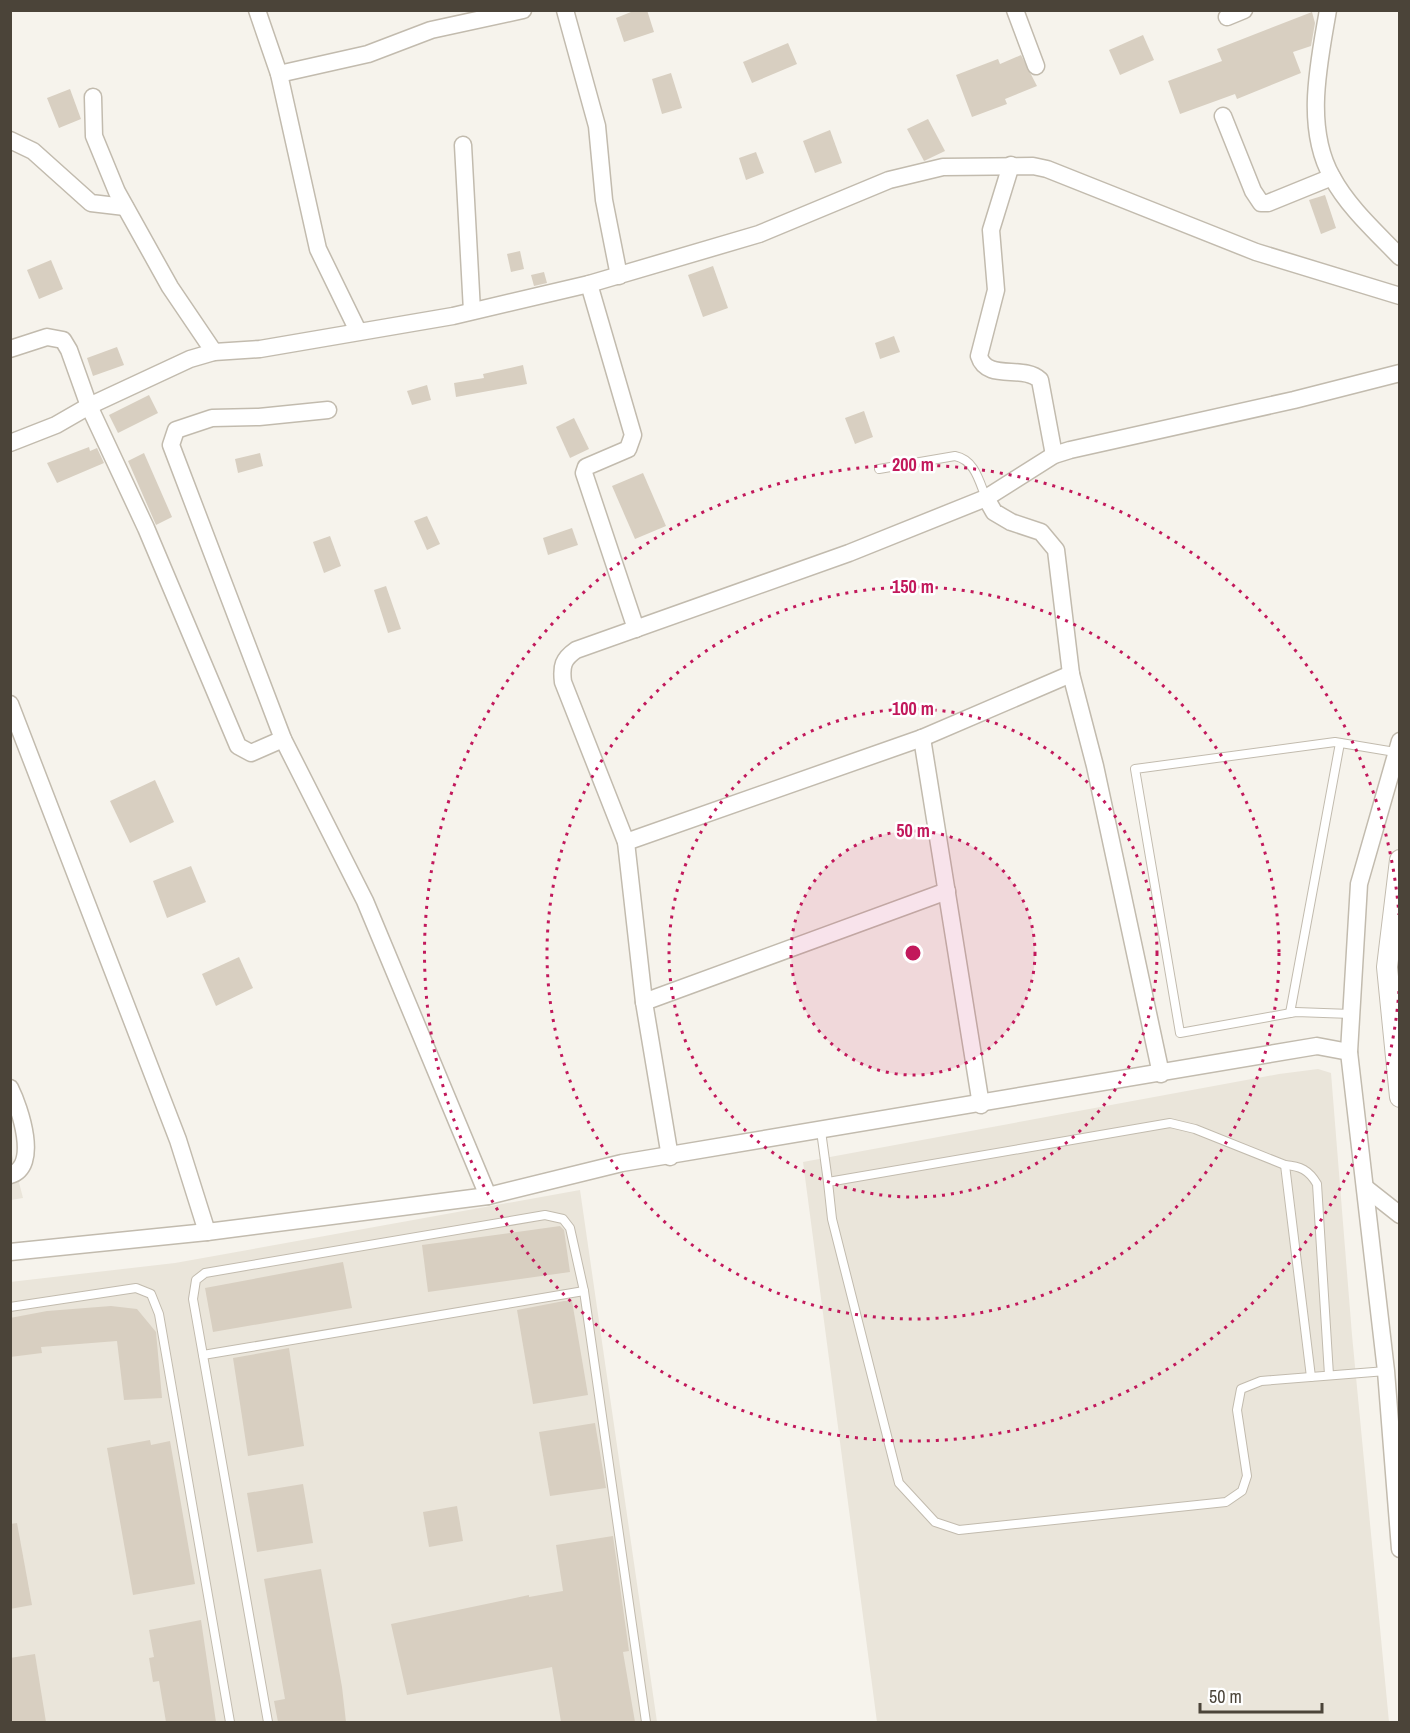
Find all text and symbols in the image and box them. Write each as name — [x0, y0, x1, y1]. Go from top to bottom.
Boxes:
text: 200 m — [892, 452, 934, 477]
text: 150 m — [892, 574, 934, 599]
text: 100 m — [892, 696, 934, 721]
text: 50 m — [896, 818, 930, 843]
centre of rings — [903, 943, 923, 963]
scale bar — [1200, 1676, 1322, 1714]
text: 50 m — [1209, 1684, 1242, 1709]

